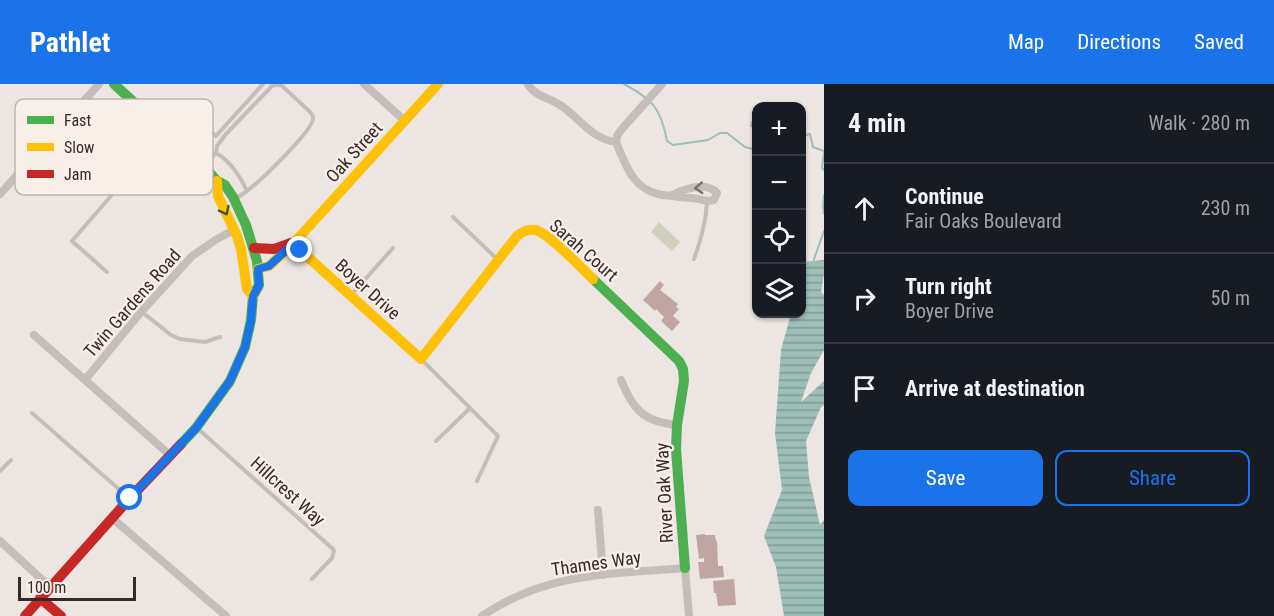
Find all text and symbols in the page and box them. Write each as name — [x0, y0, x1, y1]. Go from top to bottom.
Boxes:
text: Pathlet — [30, 26, 110, 59]
text: Map — [1008, 30, 1044, 54]
text: Directions — [1077, 30, 1161, 54]
text: Saved — [1194, 30, 1244, 54]
legend — [15, 99, 213, 195]
map controls — [752, 102, 806, 318]
button: + — [752, 102, 806, 156]
text: 4 min — [848, 108, 906, 138]
text: Fast — [64, 111, 91, 130]
text: Walk · 280 m — [1149, 111, 1250, 135]
street label: Oak Street — [321, 118, 387, 186]
text: Slow — [64, 138, 94, 157]
button: − — [752, 156, 806, 210]
text: Jam — [64, 165, 91, 184]
one-way arrow — [694, 182, 703, 195]
text: Continue — [905, 184, 984, 209]
icon: ahead — [848, 192, 881, 225]
text: 230 m — [1201, 196, 1250, 220]
one-way arrow — [218, 204, 230, 215]
text: Fair Oaks Boulevard — [905, 209, 1062, 233]
button: locate — [752, 210, 806, 264]
street label: Sarah Court — [546, 215, 622, 285]
route end — [286, 236, 312, 262]
street label: Twin Gardens Road — [79, 245, 185, 361]
street label: Boyer Drive — [331, 254, 405, 324]
button: layers — [752, 264, 806, 318]
text: Turn right — [905, 274, 992, 299]
icon: right — [848, 282, 881, 315]
text: 50 m — [1211, 286, 1250, 310]
text: Boyer Drive — [905, 299, 994, 323]
icon: arrive — [848, 372, 881, 405]
text: Arrive at destination — [905, 376, 1085, 401]
street label: River Oak Way — [651, 442, 677, 544]
button: Save — [848, 450, 1043, 506]
button: Share — [1055, 450, 1250, 506]
street label: Hillcrest Way — [247, 452, 330, 530]
route start — [116, 484, 142, 510]
street label: Thames Way — [550, 546, 643, 580]
scale bar — [18, 574, 136, 602]
text: 100 m — [27, 578, 66, 597]

